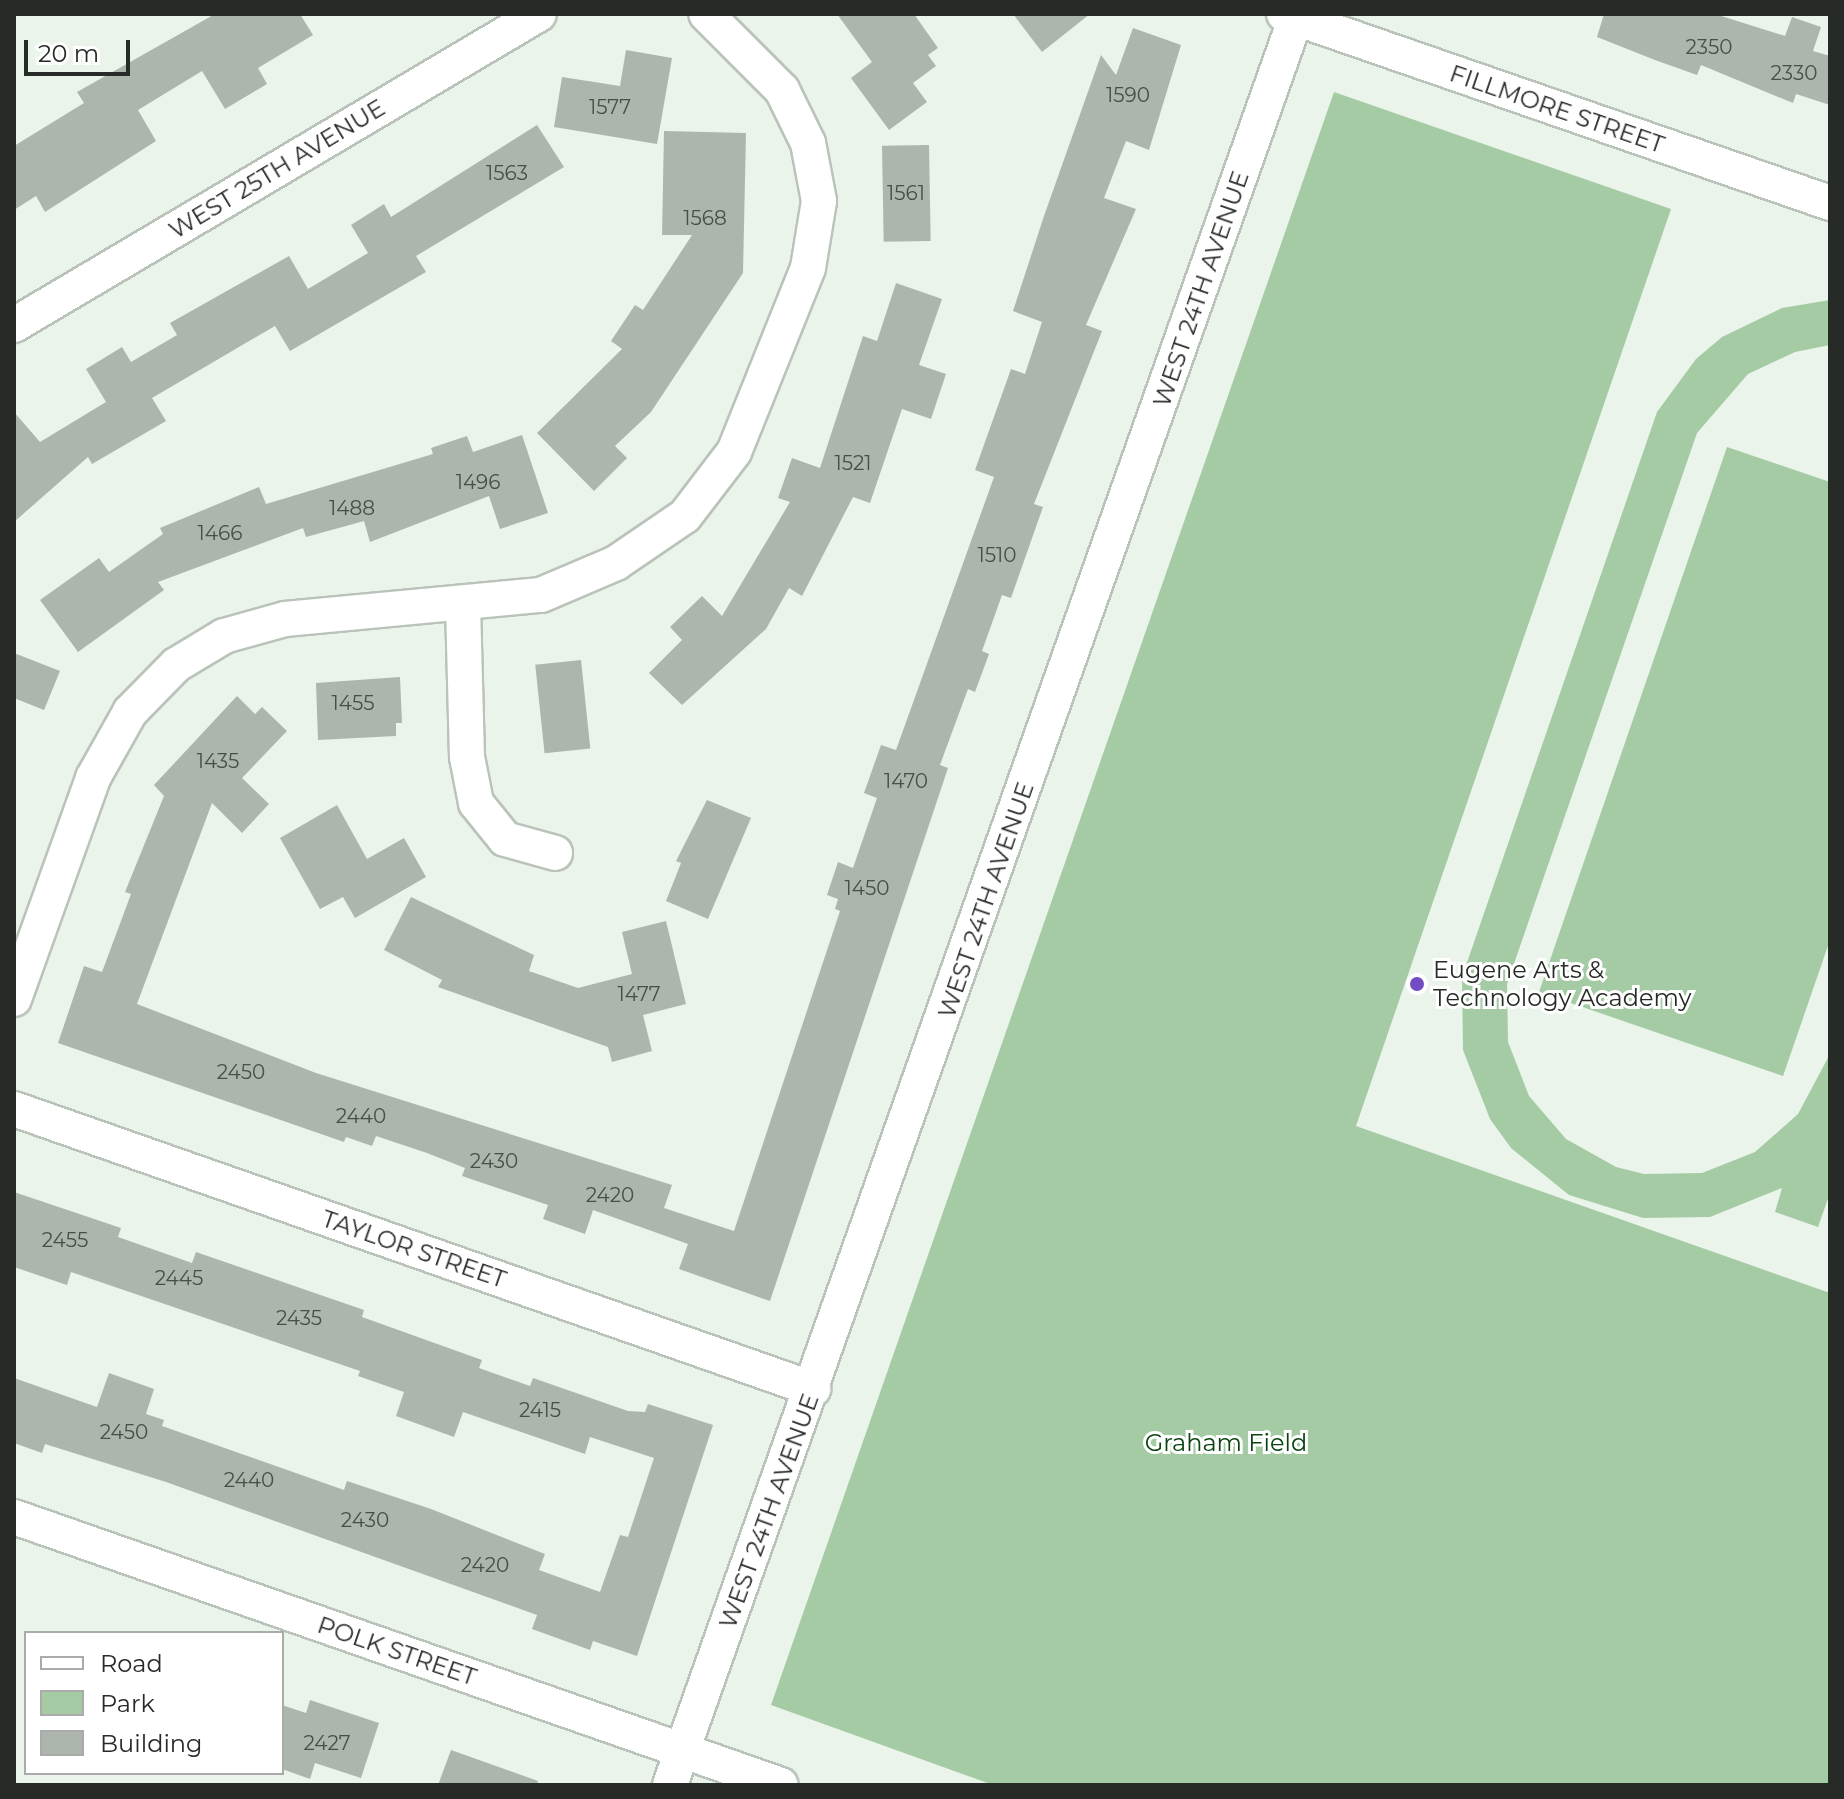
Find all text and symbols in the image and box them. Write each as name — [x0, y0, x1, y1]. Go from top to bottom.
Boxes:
scale bar — [28, 24, 134, 74]
house number: 2350 — [1686, 35, 1732, 59]
text: 20 m — [38, 39, 99, 68]
street label: FILLMORE STREET — [1446, 59, 1668, 159]
house number: 2330 — [1770, 61, 1818, 85]
house number: 1590 — [1106, 83, 1150, 107]
street label: WEST 25TH AVENUE — [164, 93, 390, 245]
house number: 1577 — [589, 95, 631, 119]
house number: 1563 — [486, 161, 528, 185]
street label: WEST 24TH AVENUE — [1147, 167, 1255, 411]
house number: 1561 — [887, 181, 925, 205]
house number: 1568 — [683, 206, 727, 230]
house number: 1521 — [834, 451, 872, 475]
house number: 1496 — [456, 470, 500, 494]
house number: 1488 — [329, 496, 375, 520]
house number: 1466 — [198, 521, 242, 545]
house number: 1510 — [978, 543, 1016, 567]
house number: 1455 — [332, 691, 374, 715]
house number: 1435 — [197, 749, 239, 773]
house number: 1470 — [884, 769, 928, 793]
street label: WEST 24TH AVENUE — [932, 778, 1040, 1022]
house number: 1450 — [845, 876, 889, 900]
place label: Eugene Arts & Technology Academy — [1433, 956, 1691, 1012]
marker: Eugene Arts & Technology Academy — [1408, 975, 1426, 993]
house number: 1477 — [617, 982, 661, 1006]
house number: 2450 — [217, 1060, 265, 1084]
house number: 2440 — [336, 1104, 386, 1128]
house number: 2430 — [470, 1149, 518, 1173]
house number: 2420 — [586, 1183, 634, 1207]
street label: TAYLOR STREET — [318, 1204, 510, 1294]
house number: 2455 — [42, 1228, 88, 1252]
house number: 2445 — [155, 1266, 203, 1290]
house number: 2435 — [276, 1306, 322, 1330]
street label: WEST 24TH AVENUE — [713, 1390, 825, 1632]
house number: 2415 — [519, 1398, 561, 1422]
house number: 2450 — [100, 1420, 148, 1444]
park label: Graham Field — [1145, 1429, 1307, 1457]
house number: 2440 — [224, 1468, 274, 1492]
house number: 2430 — [341, 1508, 389, 1532]
house number: 2420 — [461, 1553, 509, 1577]
street label: POLK STREET — [314, 1610, 480, 1692]
legend — [24, 1631, 284, 1775]
text: Road — [100, 1649, 163, 1678]
text: Park — [100, 1689, 155, 1718]
text: Building — [100, 1729, 203, 1758]
house number: 2427 — [303, 1731, 351, 1755]

